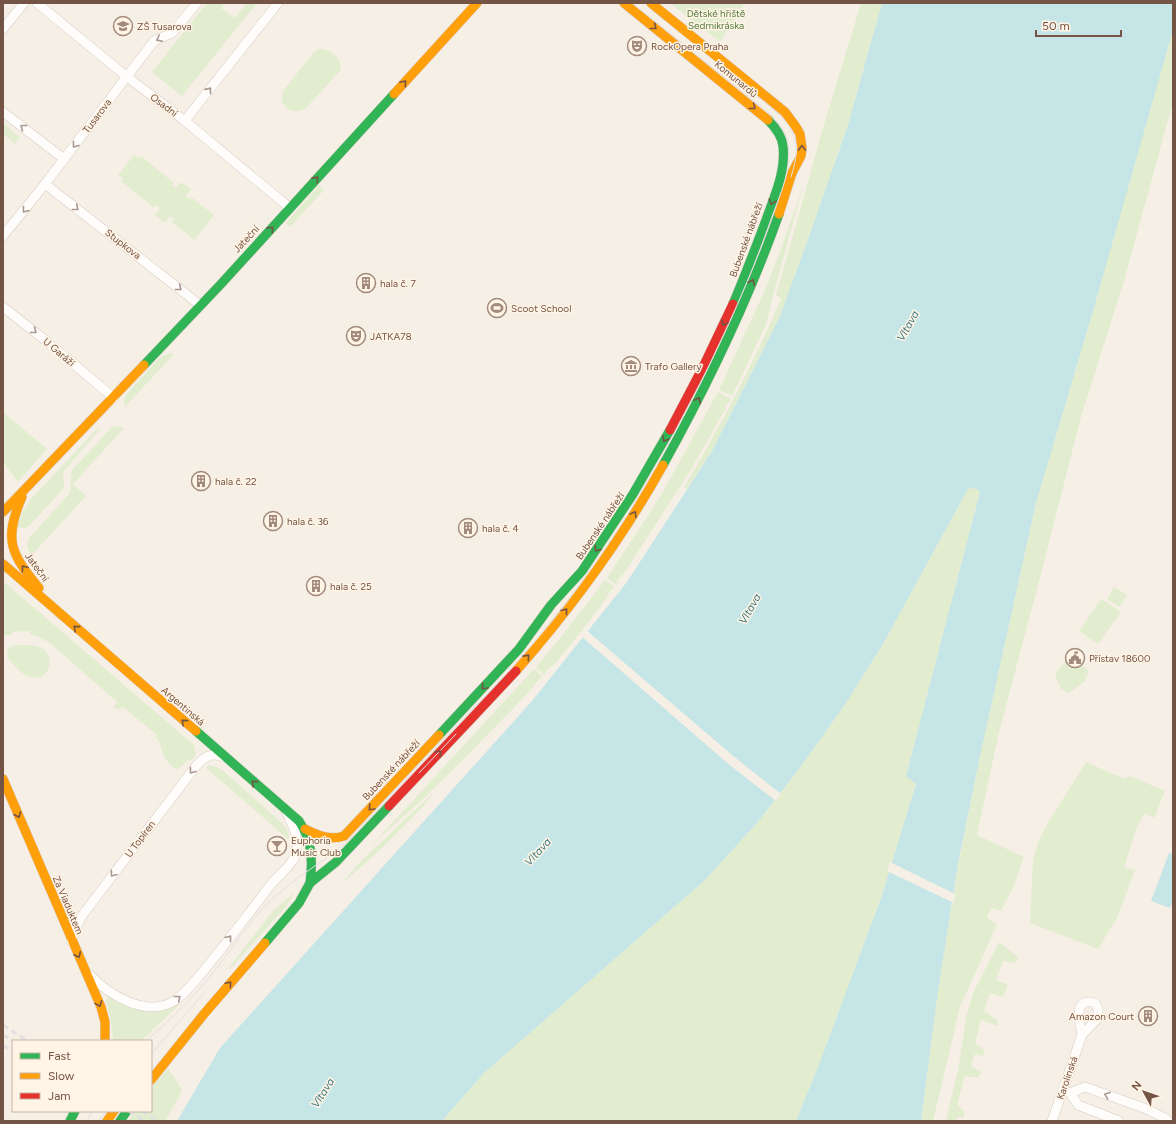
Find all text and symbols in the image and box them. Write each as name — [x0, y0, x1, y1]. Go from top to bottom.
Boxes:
park label: Dětské hřiště Sedmikráska — [687, 7, 746, 32]
scale bar — [1036, 12, 1121, 38]
school or university icon: ZŠ Tusarova — [112, 15, 134, 37]
text: 50 m — [1042, 19, 1070, 33]
place label: ZŠ Tusarova — [137, 20, 192, 33]
one-way arrow — [649, 23, 656, 30]
one-way arrow — [156, 34, 163, 42]
theatre icon: RockOpera Praha — [626, 35, 648, 57]
place label: RockOpera Praha — [651, 40, 728, 53]
street label: Komunardů — [712, 58, 760, 100]
one-way arrow — [399, 80, 407, 88]
one-way arrow — [204, 87, 211, 94]
street label: Osadní — [148, 90, 181, 120]
street label: Tusarova — [80, 96, 114, 136]
one-way arrow — [749, 102, 756, 109]
one-way arrow — [20, 125, 27, 132]
one-way arrow — [72, 141, 80, 148]
one-way arrow — [797, 145, 806, 151]
one-way arrow — [312, 176, 319, 184]
one-way arrow — [768, 199, 777, 206]
street label: Bubenské nábřeží — [726, 200, 766, 279]
one-way arrow — [72, 203, 79, 210]
one-way arrow — [22, 206, 29, 213]
street label: Jateční — [230, 222, 262, 255]
street label: Stupkova — [102, 226, 144, 262]
one-way arrow — [266, 227, 273, 234]
building icon: hala č. 7 — [355, 272, 377, 294]
place label: hala č. 7 — [380, 277, 416, 290]
one-way arrow — [747, 279, 755, 287]
one-way arrow — [174, 283, 181, 290]
sports icon: Scoot School — [486, 297, 508, 319]
place label: Scoot School — [511, 302, 571, 315]
water label: Vltava — [894, 308, 922, 344]
one-way arrow — [721, 318, 729, 326]
theatre icon: JATKA78 — [345, 325, 367, 347]
one-way arrow — [29, 327, 36, 334]
place label: JATKA78 — [370, 330, 412, 343]
street label: U Garáží — [40, 335, 78, 370]
museum icon: Trafo Gallery — [620, 355, 642, 377]
place label: Trafo Gallery — [645, 360, 702, 373]
one-way arrow — [693, 397, 700, 405]
one-way arrow — [663, 435, 670, 442]
building icon: hala č. 22 — [190, 470, 212, 492]
place label: hala č. 22 — [215, 475, 257, 488]
street label: Bubenské nábřeží — [573, 489, 628, 562]
building icon: hala č. 36 — [262, 510, 284, 532]
one-way arrow — [629, 511, 636, 518]
place label: hala č. 36 — [287, 515, 329, 528]
building icon: hala č. 4 — [457, 517, 479, 539]
place label: hala č. 4 — [482, 522, 519, 535]
one-way arrow — [594, 545, 602, 552]
street label: Jateční — [22, 550, 52, 585]
one-way arrow — [22, 566, 29, 573]
building icon: hala č. 25 — [305, 575, 327, 597]
place label: hala č. 25 — [330, 580, 372, 593]
water label: Vltava — [736, 591, 764, 627]
one-way arrow — [561, 608, 568, 615]
one-way arrow — [74, 626, 81, 633]
public building icon: Přístav 18600 — [1064, 647, 1086, 669]
place label: Přístav 18600 — [1089, 652, 1150, 665]
one-way arrow — [522, 655, 529, 662]
one-way arrow — [481, 682, 489, 690]
street label: Argentinská — [159, 684, 207, 728]
one-way arrow — [181, 719, 188, 726]
street label: Bubenské nábřeží — [359, 736, 423, 803]
one-way arrow — [434, 750, 441, 758]
one-way arrow — [189, 767, 196, 774]
one-way arrow — [252, 780, 259, 787]
one-way arrow — [369, 803, 376, 810]
one-way arrow — [14, 812, 22, 819]
street label: U Topíren — [122, 818, 158, 860]
place label: Euphoria Music Club — [291, 834, 341, 859]
bar icon: Euphoria Music Club — [266, 835, 288, 857]
water label: Vltava — [522, 835, 554, 868]
one-way arrow — [111, 870, 118, 877]
street label: Za Viaduktem — [50, 874, 86, 936]
one-way arrow — [224, 936, 231, 943]
one-way arrow — [73, 951, 81, 958]
one-way arrow — [225, 982, 232, 989]
one-way arrow — [174, 995, 181, 1002]
one-way arrow — [95, 1001, 103, 1008]
building icon: Amazon Court — [1137, 1005, 1159, 1027]
place label: Amazon Court — [1069, 1010, 1134, 1023]
legend — [12, 1040, 152, 1112]
text: Fast — [48, 1049, 71, 1063]
street label: Karolinská — [1054, 1055, 1080, 1101]
text: Slow — [48, 1069, 75, 1083]
north arrow — [1124, 1072, 1164, 1112]
water label: Vltava — [309, 1075, 337, 1110]
text: N — [1129, 1078, 1144, 1093]
text: Jam — [48, 1089, 71, 1103]
one-way arrow — [1103, 1092, 1110, 1100]

